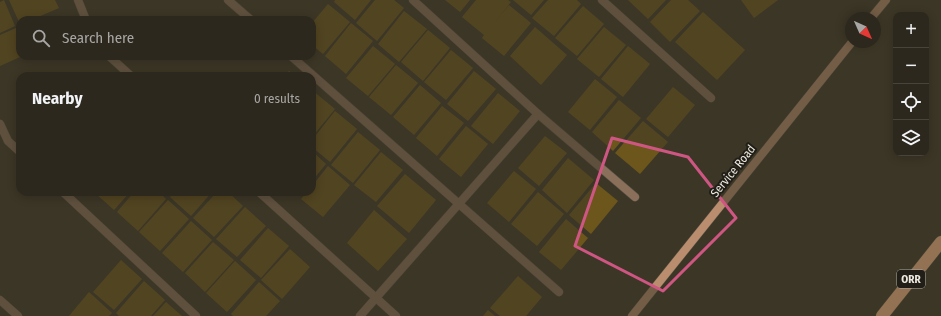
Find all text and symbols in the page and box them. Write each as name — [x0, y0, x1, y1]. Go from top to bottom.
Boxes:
north arrow — [845, 12, 881, 48]
map controls — [893, 12, 929, 156]
button: + — [893, 12, 929, 48]
search box — [16, 16, 316, 60]
icon: search — [30, 27, 52, 49]
text: Search here — [62, 29, 134, 47]
button: − — [893, 48, 929, 84]
button: locate — [893, 84, 929, 120]
text: Nearby — [32, 88, 83, 109]
text: 0 results — [254, 91, 300, 106]
button: layers — [893, 120, 929, 156]
street label: Service Road — [708, 142, 758, 200]
road number: ORR — [897, 270, 925, 288]

